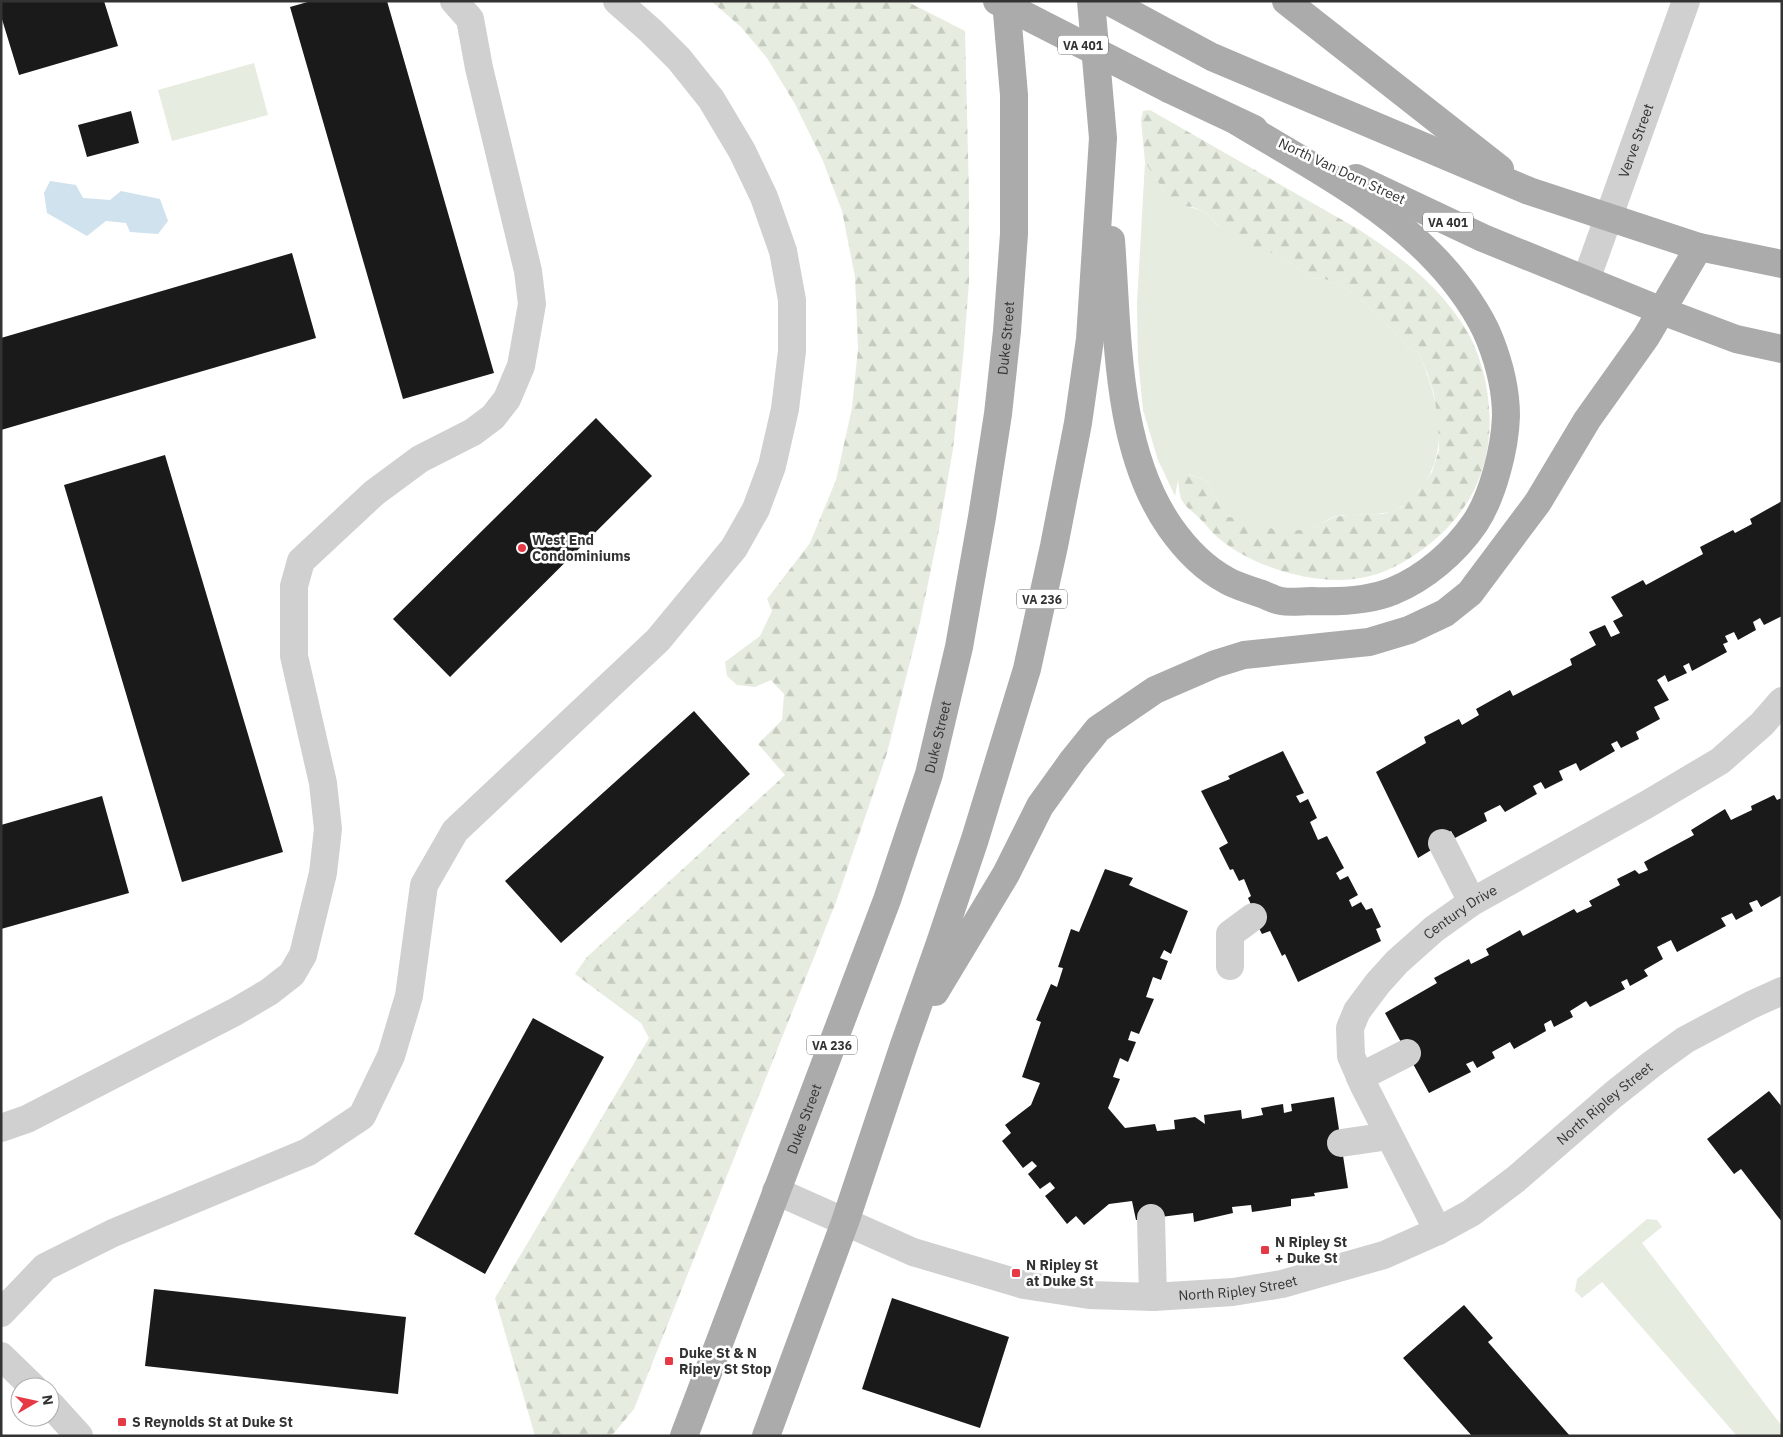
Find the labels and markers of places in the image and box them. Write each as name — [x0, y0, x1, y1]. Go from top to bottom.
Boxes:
place label: West End Condominiums — [532, 531, 631, 565]
marker: West End Condominiums — [516, 542, 528, 554]
place label: N Ripley St + Duke St — [1275, 1233, 1347, 1267]
marker: N Ripley St + Duke St — [1259, 1244, 1271, 1256]
place label: N Ripley St at Duke St — [1026, 1256, 1098, 1290]
marker: N Ripley St at Duke St — [1010, 1267, 1022, 1279]
place label: Duke St & N Ripley St Stop — [679, 1344, 771, 1378]
marker: Duke St & N Ripley St Stop — [663, 1355, 675, 1367]
place label: S Reynolds St at Duke St — [132, 1413, 293, 1431]
marker: S Reynolds St at Duke St — [116, 1416, 128, 1428]

